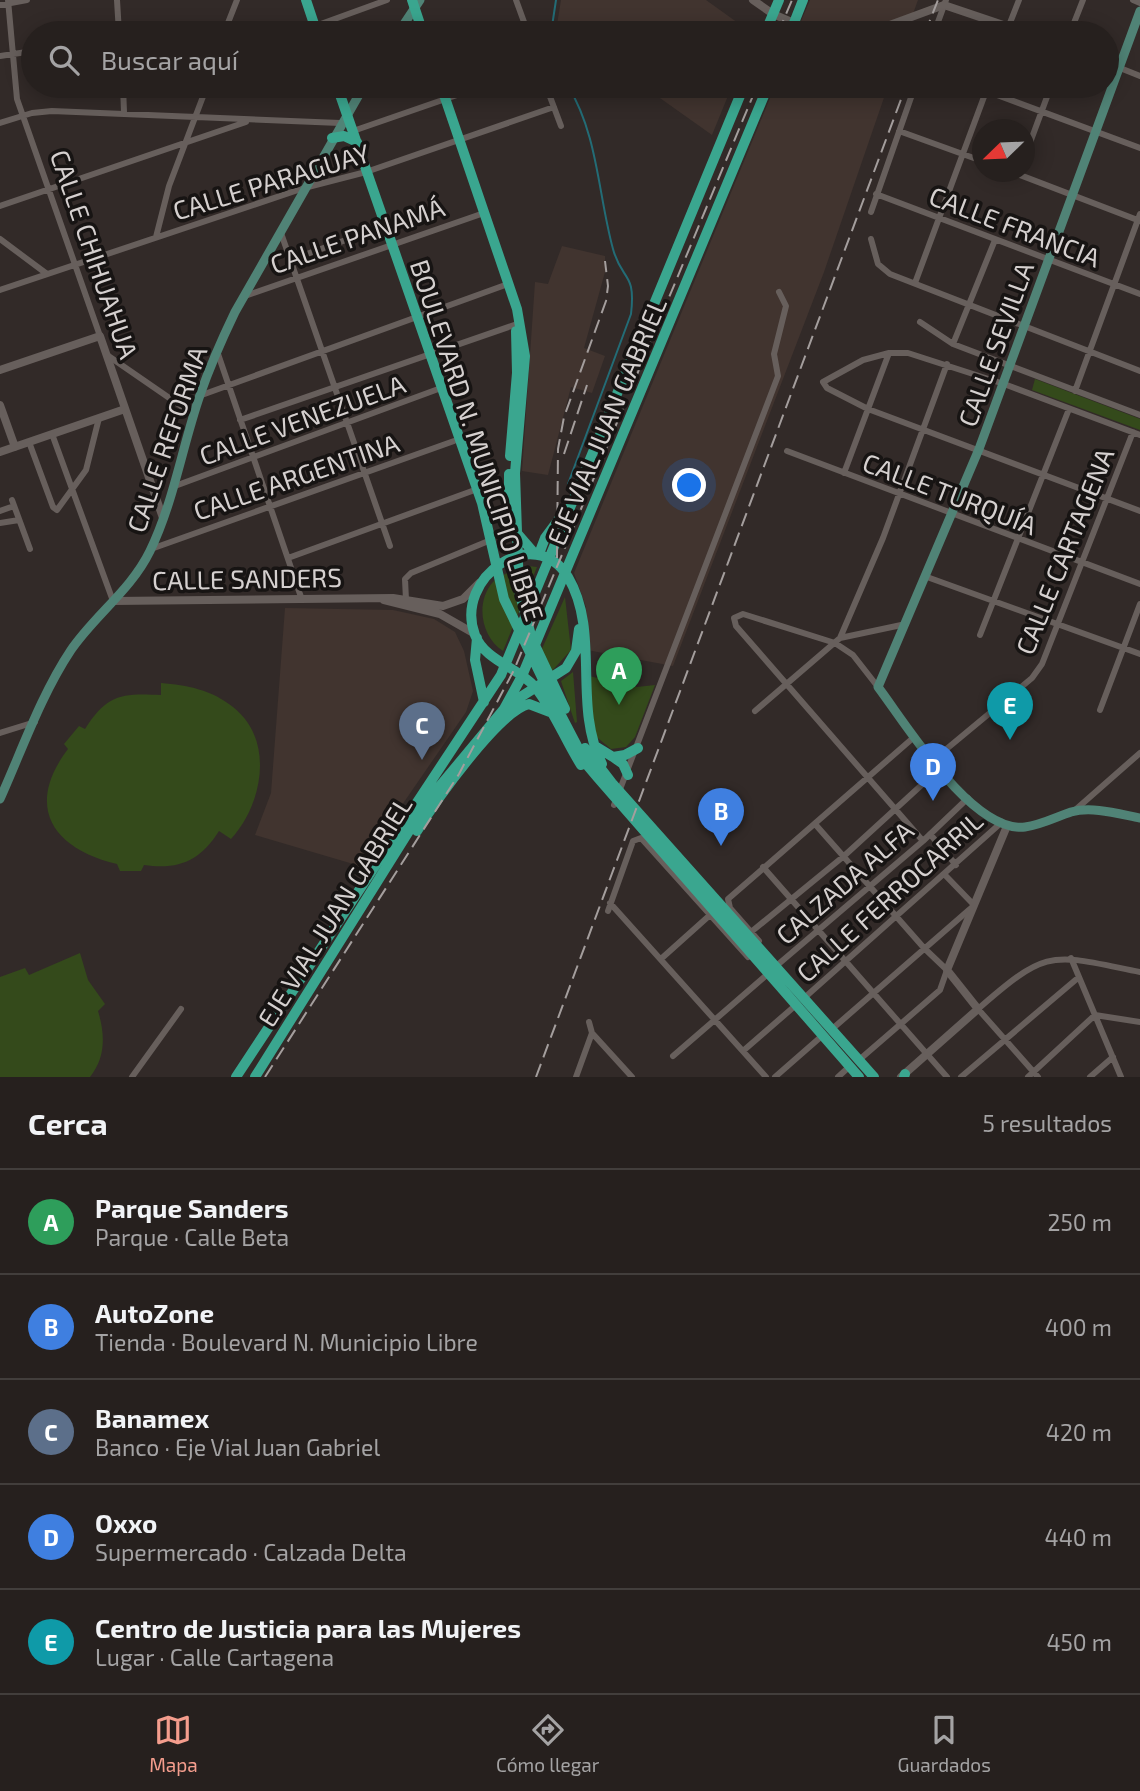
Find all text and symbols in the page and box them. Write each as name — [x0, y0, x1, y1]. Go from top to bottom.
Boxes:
search box — [21, 21, 1119, 98]
icon: search — [45, 41, 83, 79]
text: Buscar aquí — [101, 44, 238, 75]
north arrow — [972, 119, 1035, 182]
street label: CALLE PARAGUAY — [169, 136, 373, 226]
street label: CALLE CHIHUAHUA — [45, 146, 145, 362]
street label: CALLE FRANCIA — [925, 179, 1105, 273]
street label: CALLE PANAMÁ — [266, 191, 448, 279]
street label: BOULEVARD N. MUNICIPIO LIBRE — [405, 255, 551, 625]
street label: CALLE SEVILLA — [951, 258, 1039, 430]
street label: EJE VIAL JUAN GABRIEL — [540, 293, 672, 549]
street label: CALLE REFORMA — [120, 342, 212, 536]
street label: CALLE VENEZUELA — [195, 367, 409, 471]
street label: CALLE ARGENTINA — [189, 426, 403, 526]
street label: CALLE CARTAGENA — [1008, 443, 1120, 659]
street label: CALLE TURQUÍA — [859, 446, 1041, 540]
your location — [672, 468, 706, 502]
street label: CALLE SANDERS — [152, 561, 342, 595]
pin: A — [596, 647, 642, 705]
pin: E — [987, 682, 1033, 740]
pin: C — [399, 702, 445, 760]
pin: D — [910, 743, 956, 801]
pin: B — [698, 788, 744, 846]
street label: EJE VIAL JUAN GABRIEL — [250, 790, 418, 1032]
street label: CALLE FERROCARRIL — [790, 804, 988, 988]
street label: CALZADA ALFA — [769, 814, 919, 950]
text: Cerca — [28, 1105, 108, 1141]
text: 5 resultados — [982, 1109, 1112, 1137]
text: Parque Sanders — [95, 1192, 289, 1223]
text: A — [43, 1208, 59, 1236]
text: 250 m — [1048, 1208, 1112, 1236]
text: Parque · Calle Beta — [95, 1223, 289, 1251]
text: AutoZone — [95, 1297, 214, 1328]
text: B — [44, 1313, 58, 1341]
text: 400 m — [1045, 1313, 1112, 1341]
text: Tienda · Boulevard N. Municipio Libre — [95, 1328, 478, 1356]
text: Banamex — [95, 1402, 209, 1433]
text: C — [44, 1418, 58, 1446]
text: 420 m — [1046, 1418, 1112, 1446]
text: Banco · Eje Vial Juan Gabriel — [95, 1433, 380, 1461]
text: Oxxo — [95, 1507, 157, 1538]
text: D — [43, 1523, 59, 1551]
text: 440 m — [1045, 1523, 1112, 1551]
text: Supermercado · Calzada Delta — [95, 1538, 407, 1566]
text: Centro de Justicia para las Mujeres — [95, 1612, 521, 1643]
text: E — [44, 1628, 58, 1656]
text: 450 m — [1046, 1628, 1112, 1656]
text: Lugar · Calle Cartagena — [95, 1643, 334, 1671]
tab: Mapa — [149, 1711, 198, 1776]
tab: Cómo llegar — [496, 1711, 599, 1776]
tab: Guardados — [898, 1711, 991, 1776]

